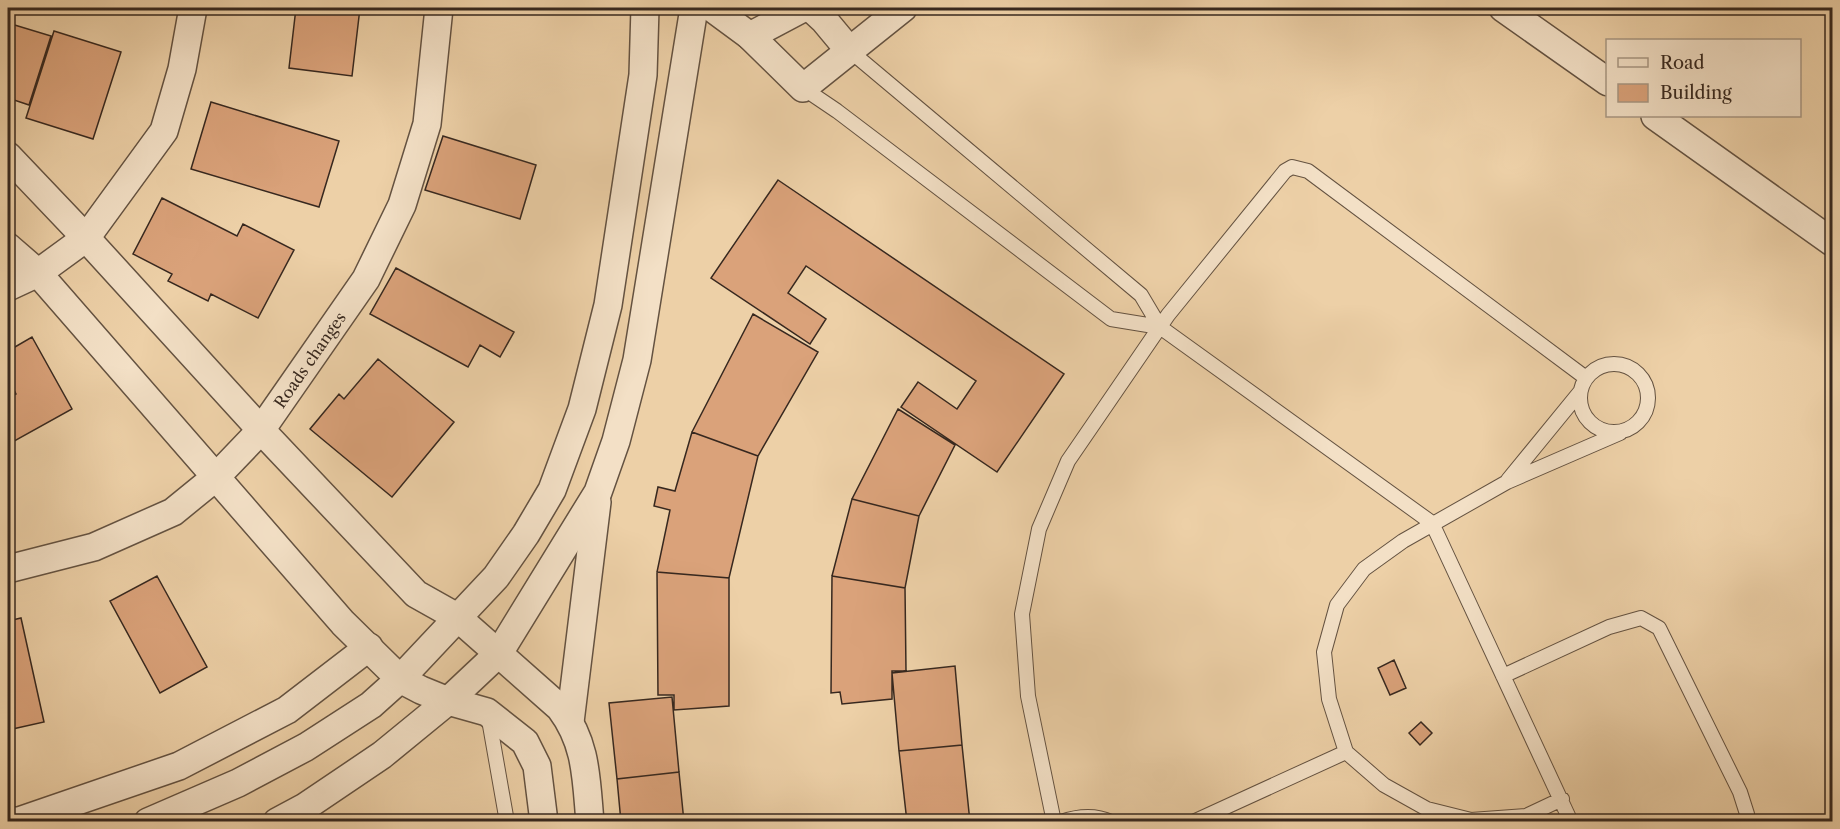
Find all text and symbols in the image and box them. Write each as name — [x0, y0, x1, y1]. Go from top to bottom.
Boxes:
legend — [1606, 39, 1801, 117]
text: Road — [1660, 52, 1705, 74]
text: Building — [1660, 82, 1732, 104]
street label: Roads changes — [270, 308, 350, 412]

